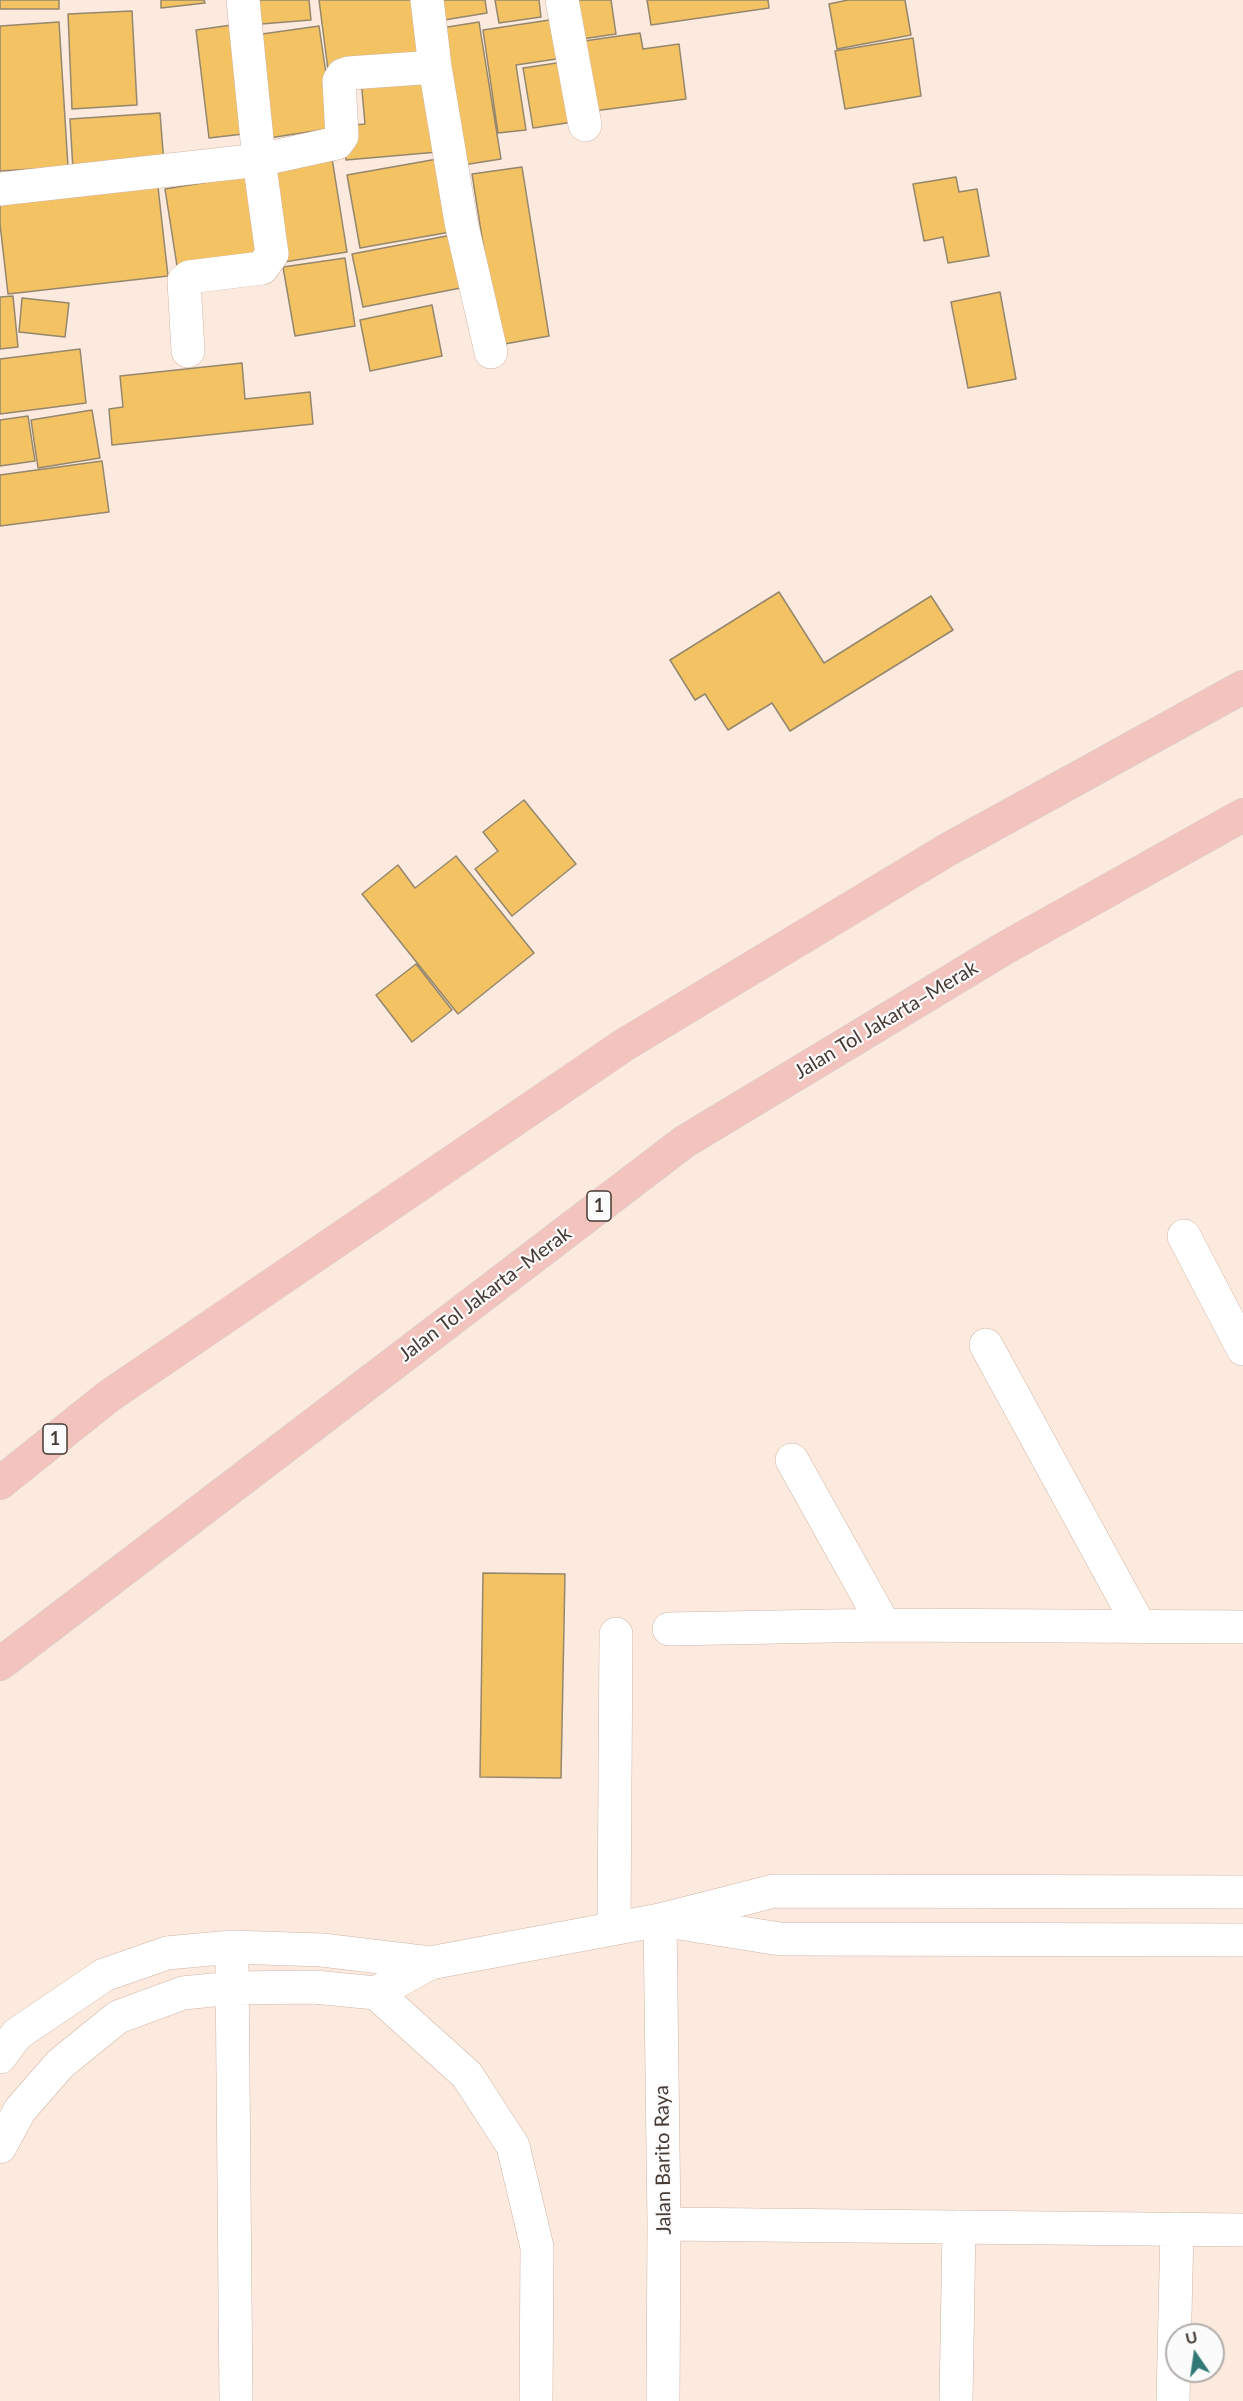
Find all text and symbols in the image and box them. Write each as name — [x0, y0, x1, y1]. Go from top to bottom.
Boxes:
street label: Jalan Tol Jakarta–Merak — [790, 956, 982, 1084]
road number: 1 — [587, 1191, 611, 1221]
street label: Jalan Tol Jakarta–Merak — [394, 1221, 576, 1367]
road number: 1 — [43, 1424, 67, 1454]
street label: Jalan Barito Raya — [650, 2085, 676, 2235]
north arrow — [1165, 2323, 1225, 2383]
text: U — [1183, 2326, 1199, 2348]

